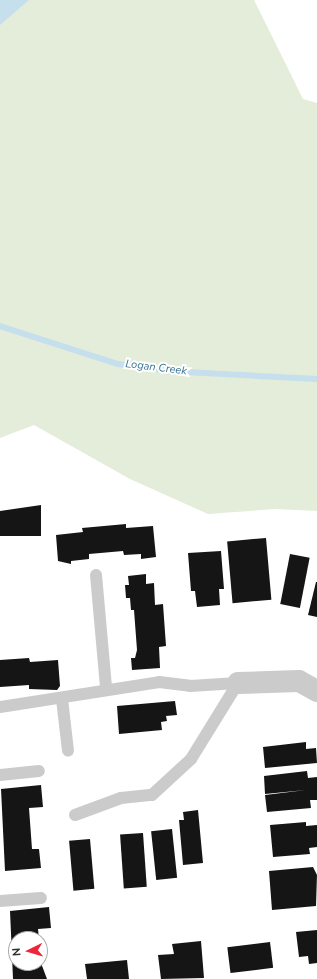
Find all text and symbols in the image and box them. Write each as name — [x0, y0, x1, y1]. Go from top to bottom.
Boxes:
water label: Logan Creek — [124, 358, 188, 378]
north arrow — [8, 931, 48, 971]
text: N — [9, 947, 24, 957]

